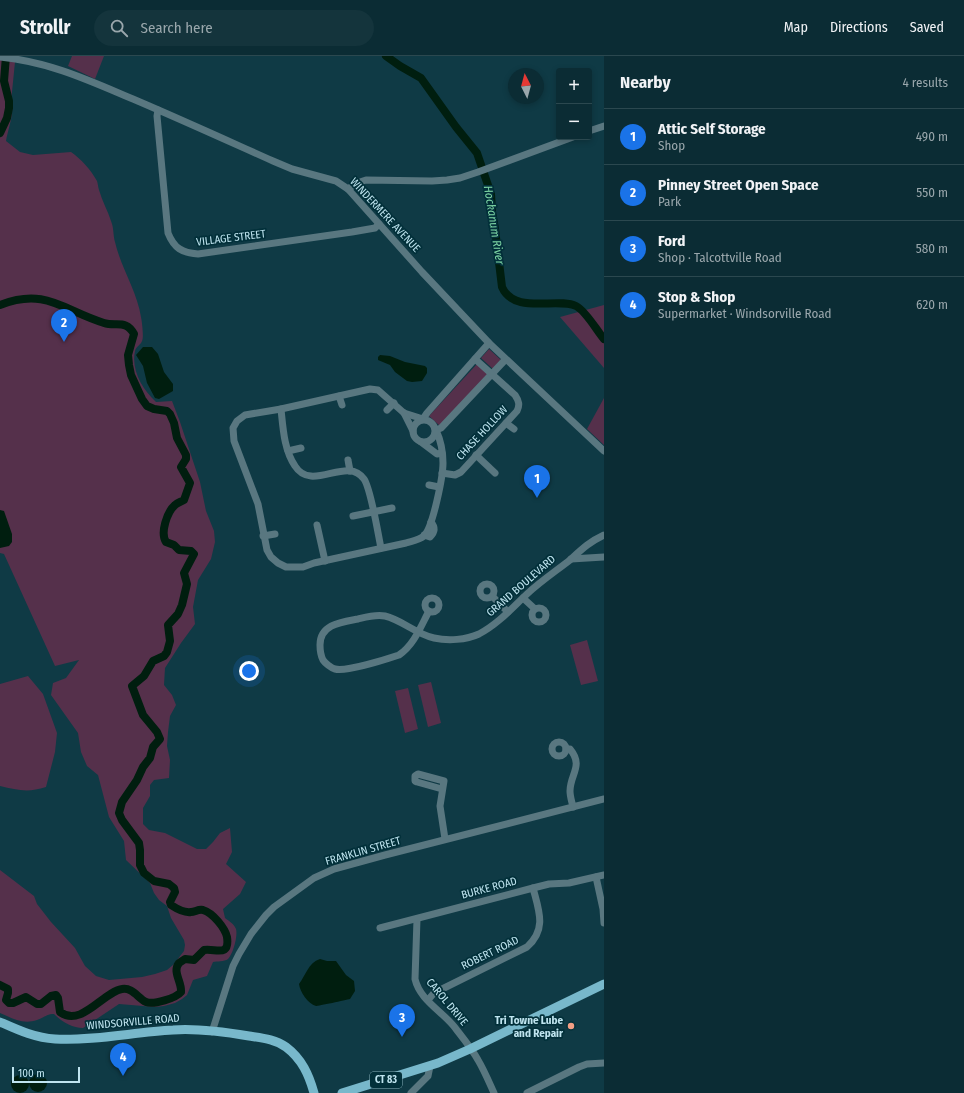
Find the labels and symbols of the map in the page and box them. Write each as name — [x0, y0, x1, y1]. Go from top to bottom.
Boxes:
north arrow — [508, 68, 544, 104]
street label: WINDERMERE AVENUE — [347, 175, 423, 255]
water label: Hockanum River — [481, 184, 507, 266]
street label: VILLAGE STREET — [196, 227, 267, 249]
pin: 2 — [51, 309, 77, 342]
street label: CHASE HOLLOW — [454, 403, 510, 463]
pin: 1 — [524, 465, 550, 498]
street label: GRAND BOULEVARD — [484, 553, 558, 619]
your location — [239, 661, 259, 681]
street label: FRANKLIN STREET — [324, 834, 403, 868]
street label: BURKE ROAD — [460, 874, 518, 902]
street label: ROBERT ROAD — [459, 933, 521, 973]
street label: CAROL DRIVE — [423, 976, 471, 1028]
pin: 3 — [389, 1004, 415, 1037]
street label: WINDSORVILLE ROAD — [86, 1011, 180, 1033]
place label: Tri Towne Lube and Repair — [495, 1014, 564, 1040]
marker: Tri Towne Lube and Repair — [566, 1021, 576, 1031]
pin: 4 — [110, 1043, 136, 1076]
scale bar — [12, 1065, 80, 1084]
road number: CT 83 — [370, 1072, 402, 1088]

